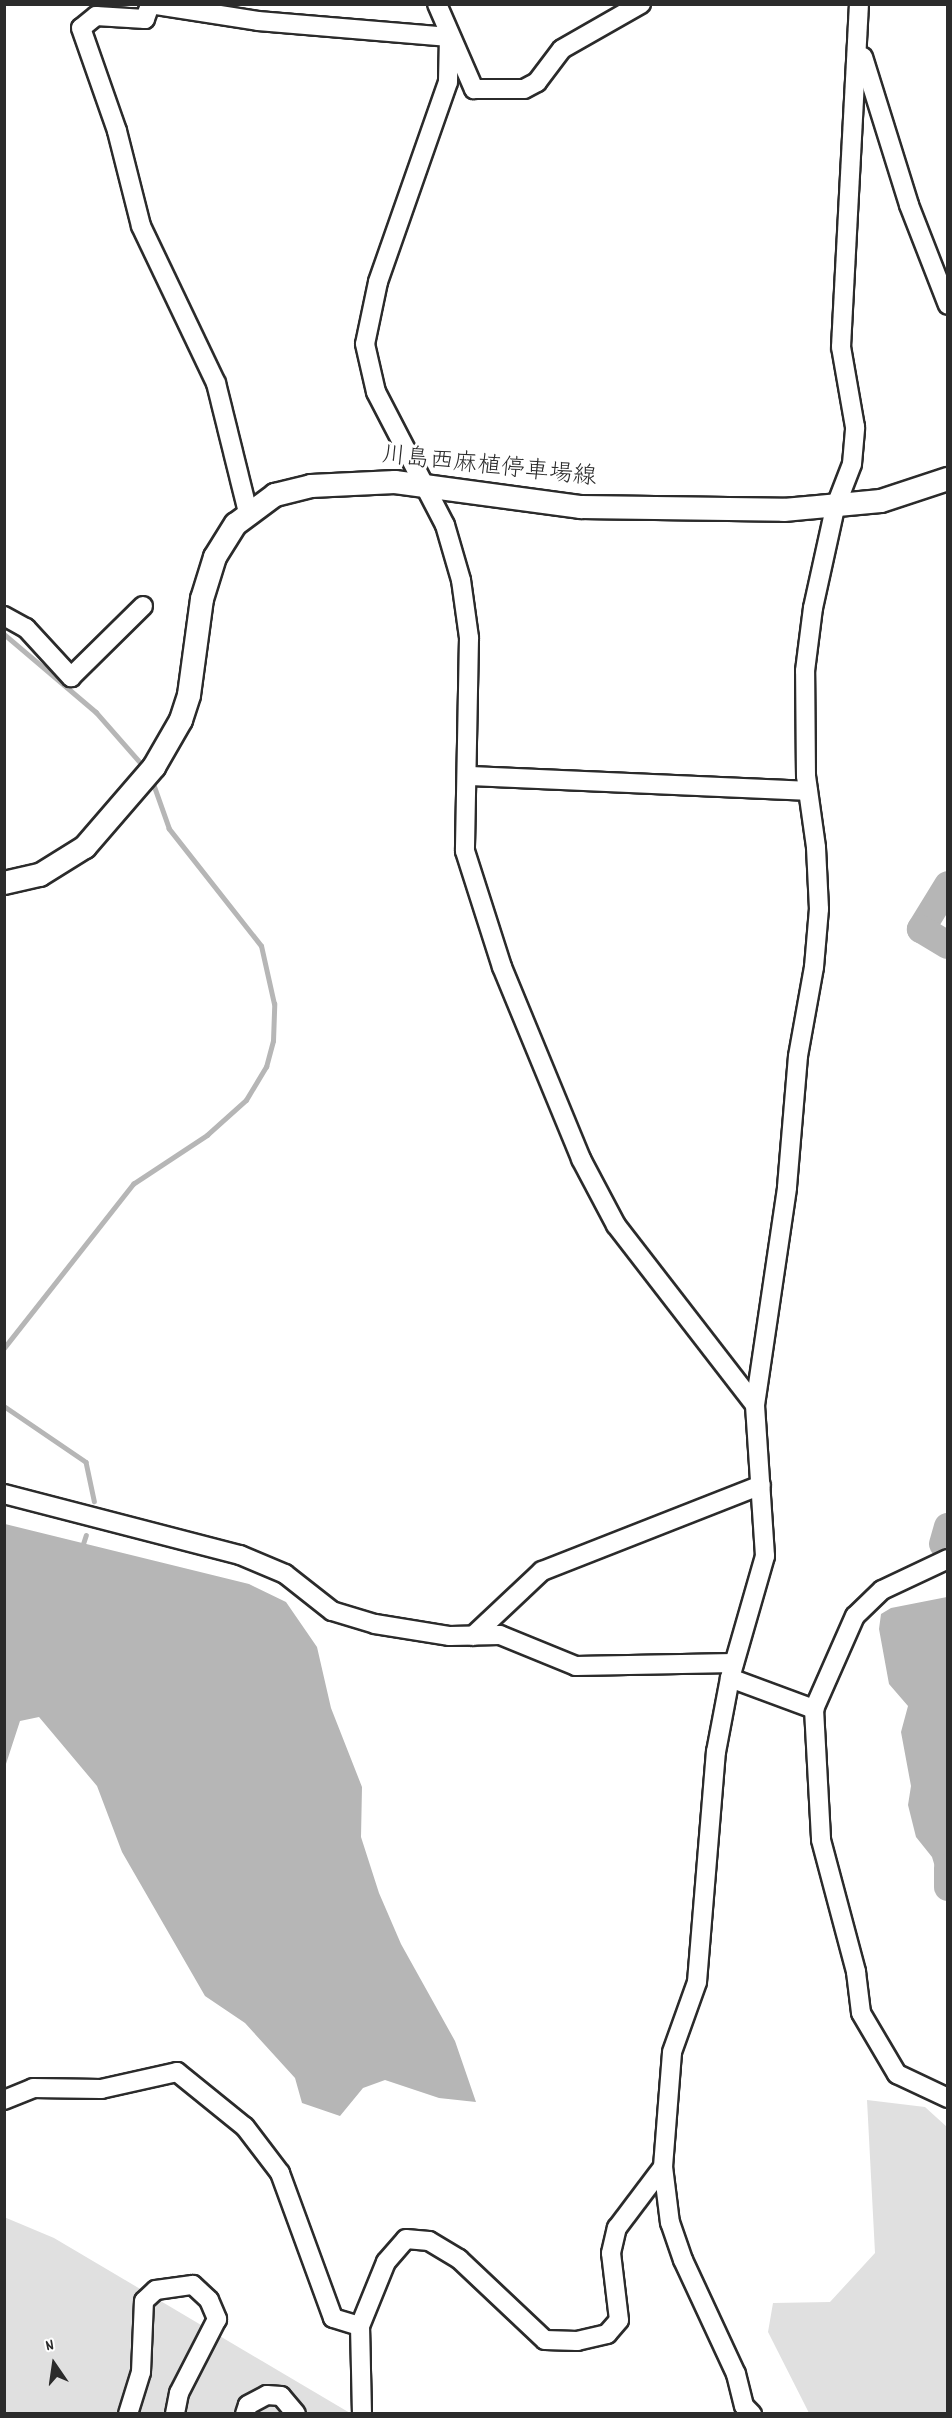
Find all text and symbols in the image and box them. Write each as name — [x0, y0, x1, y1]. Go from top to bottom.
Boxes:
street label: 川島西麻植停車場線 — [380, 442, 598, 494]
north arrow — [24, 2334, 84, 2394]
text: N — [43, 2334, 56, 2358]

